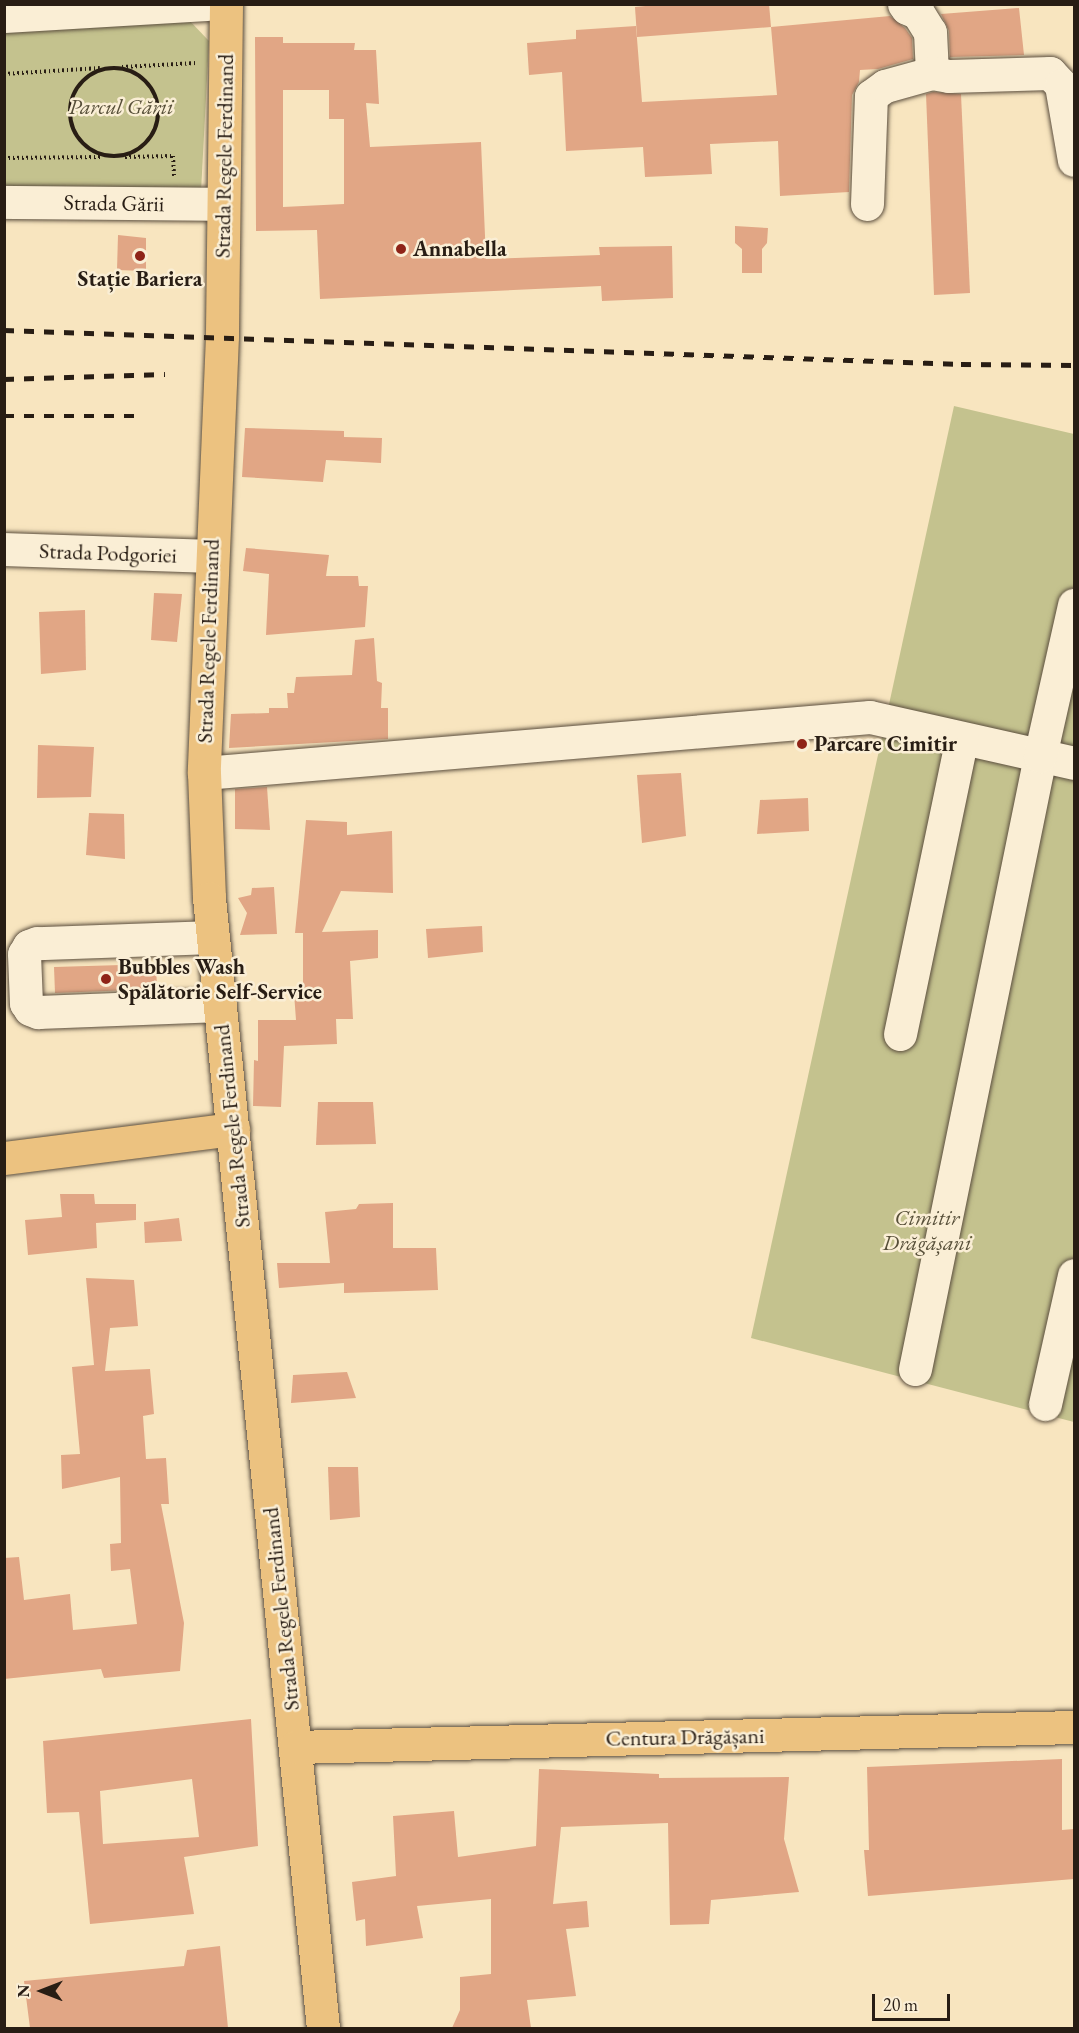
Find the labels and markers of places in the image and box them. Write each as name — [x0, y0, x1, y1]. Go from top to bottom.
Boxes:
place label: Annabella — [413, 236, 507, 262]
marker: Annabella — [394, 242, 408, 256]
marker: Stație Bariera — [133, 249, 147, 263]
place label: Stație Bariera — [78, 266, 202, 292]
place label: Parcare Cimitir — [814, 731, 957, 757]
marker: Parcare Cimitir — [795, 737, 809, 751]
place label: Bubbles Wash Spălătorie Self-Service — [118, 953, 322, 1004]
marker: Bubbles Wash Spălătorie Self-Service — [99, 972, 113, 986]

